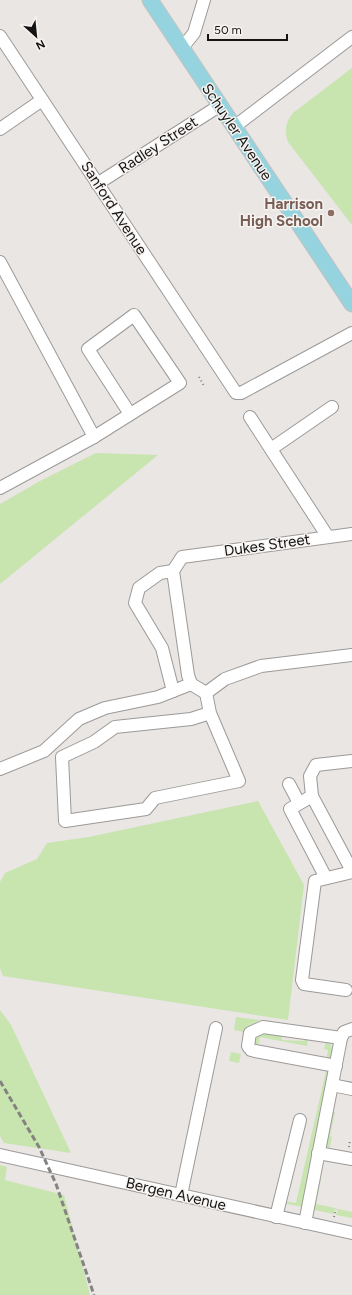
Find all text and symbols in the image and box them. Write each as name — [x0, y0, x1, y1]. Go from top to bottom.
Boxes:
north arrow — [16, 16, 56, 56]
scale bar — [208, 16, 287, 42]
text: 50 m — [214, 23, 242, 37]
text: N — [34, 37, 47, 52]
street label: Schuyler Avenue — [198, 80, 276, 184]
street label: Radley Street — [115, 113, 201, 177]
street label: Sanford Avenue — [77, 158, 151, 258]
place label: Harrison High School — [240, 195, 323, 230]
marker: Harrison High School — [326, 208, 336, 218]
street label: Dukes Street — [223, 530, 311, 560]
street label: Bergen Avenue — [124, 1174, 228, 1214]

